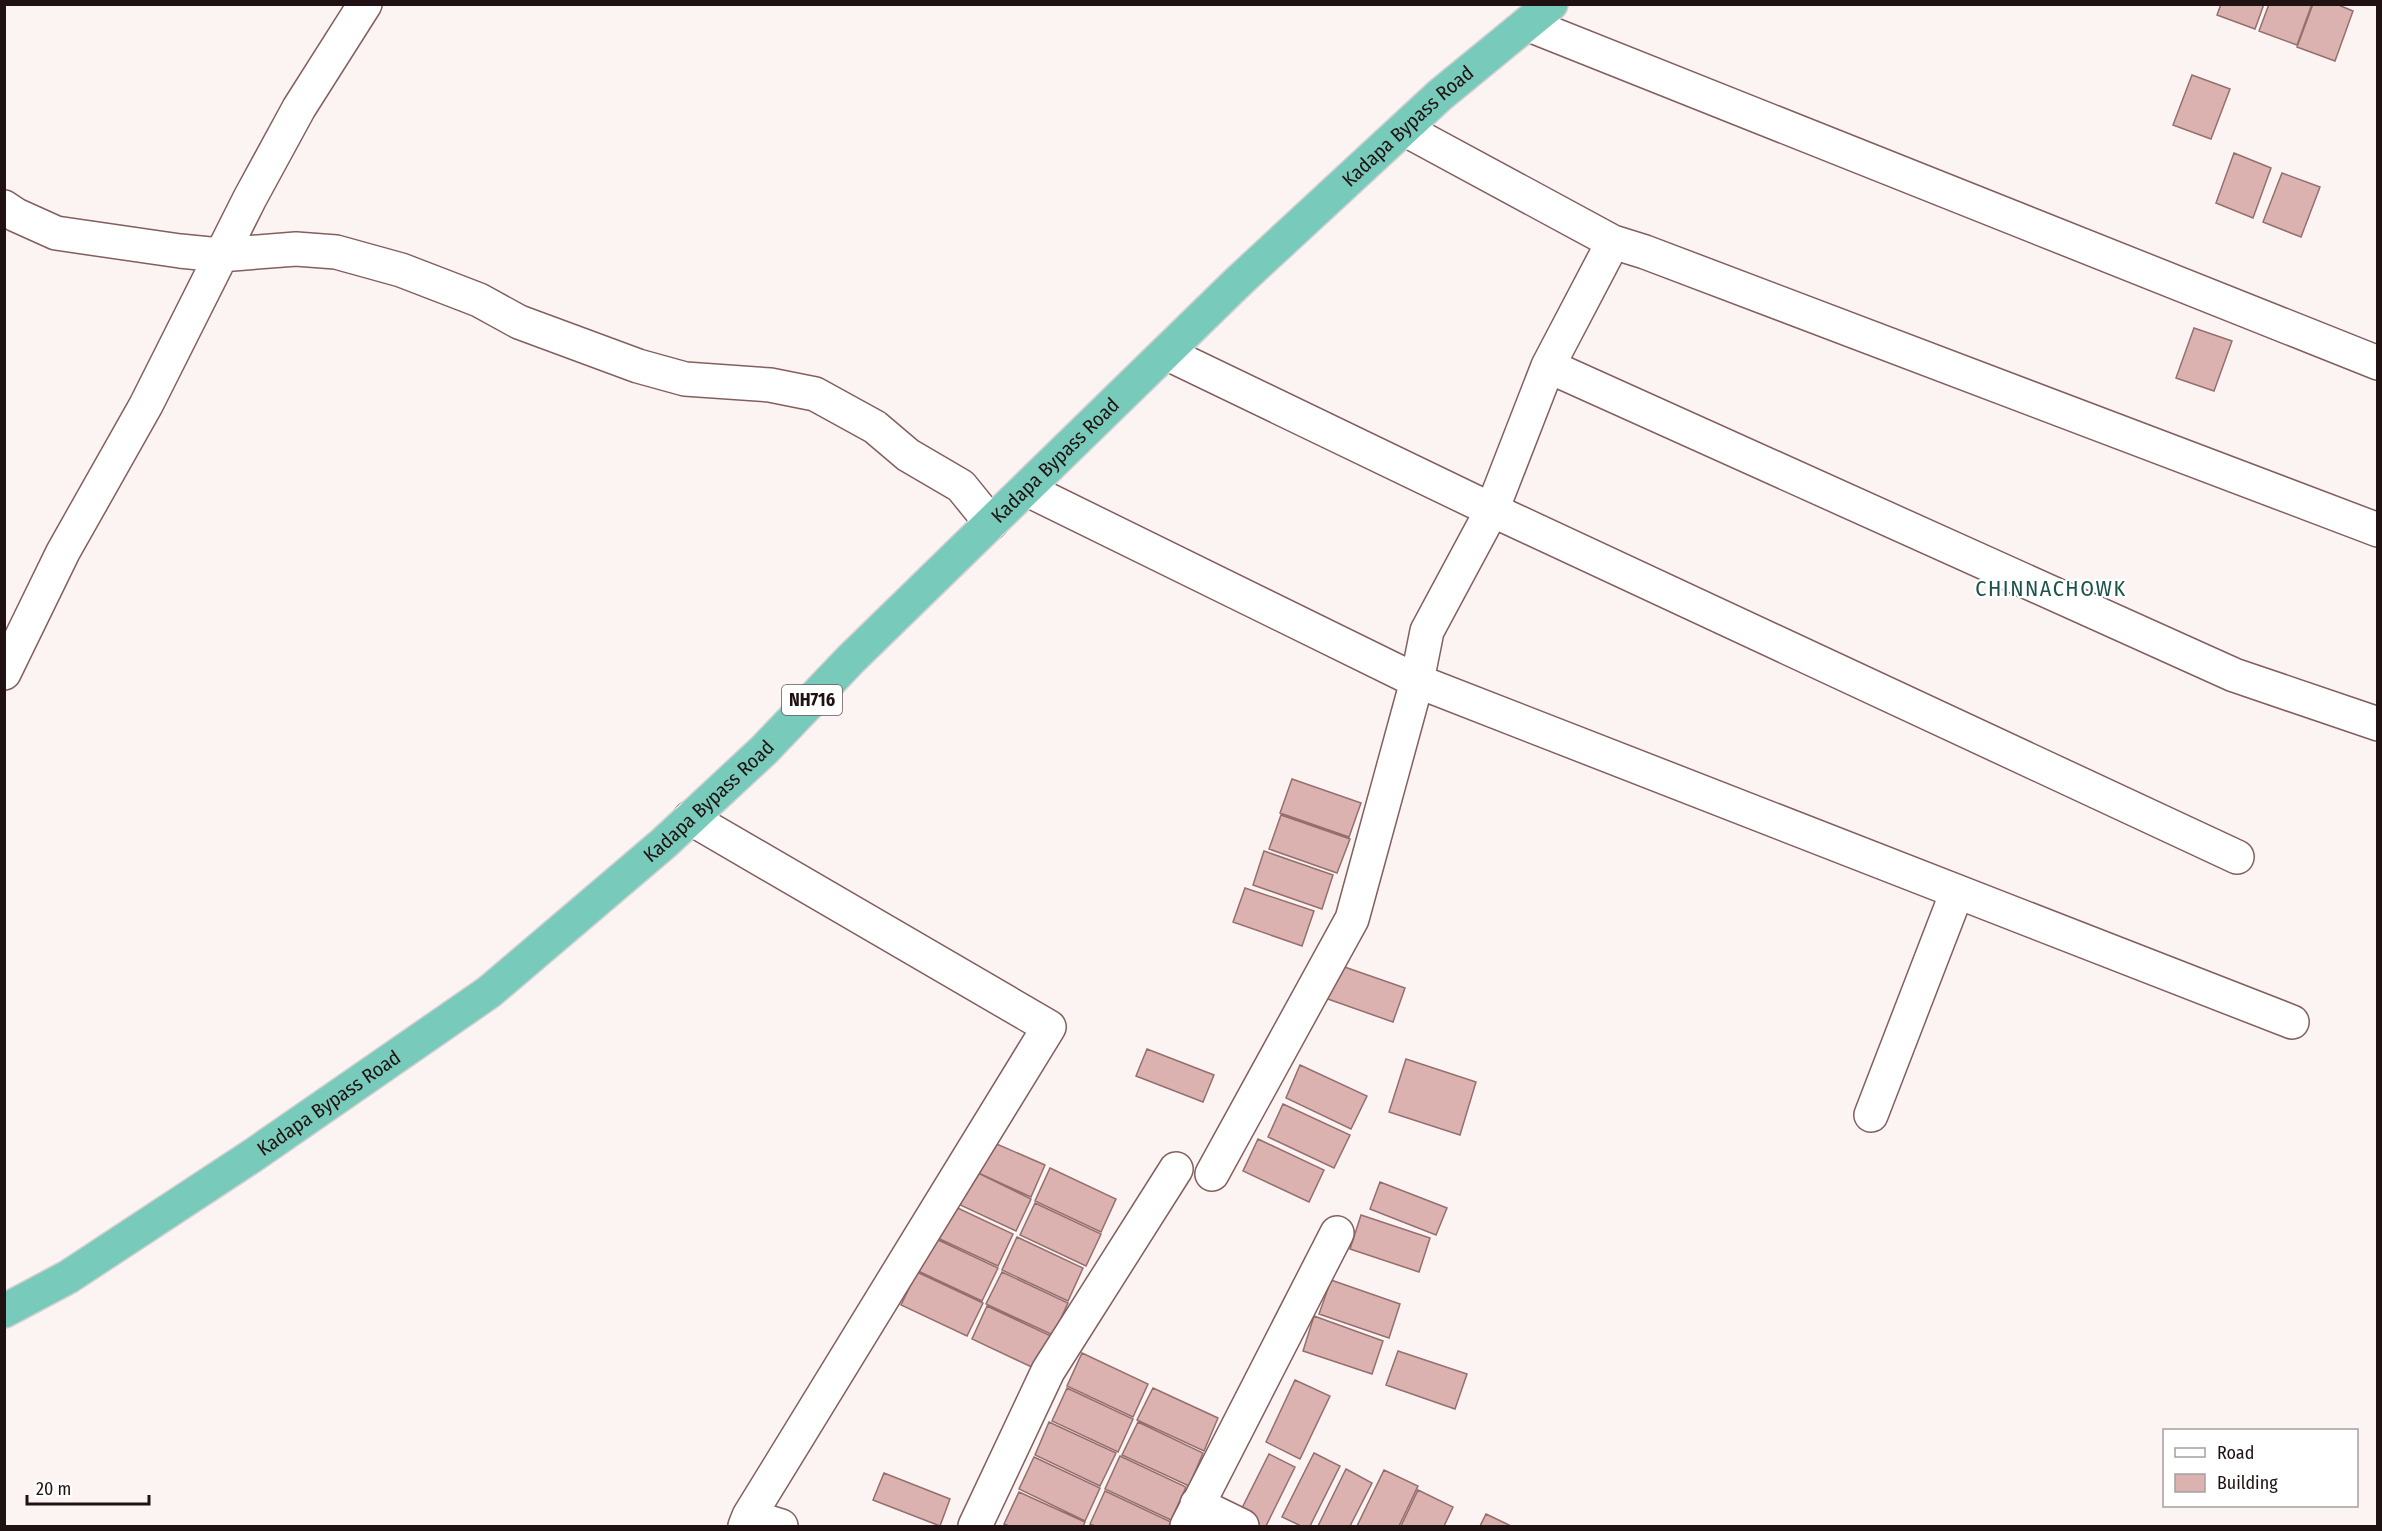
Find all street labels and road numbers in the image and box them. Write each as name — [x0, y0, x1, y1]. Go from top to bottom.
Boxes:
street label: Kadapa Bypass Road — [1337, 61, 1478, 192]
street label: Kadapa Bypass Road — [986, 393, 1124, 528]
road number: NH716 — [782, 685, 842, 715]
street label: Kadapa Bypass Road — [639, 735, 779, 867]
street label: Kadapa Bypass Road — [252, 1045, 405, 1161]

